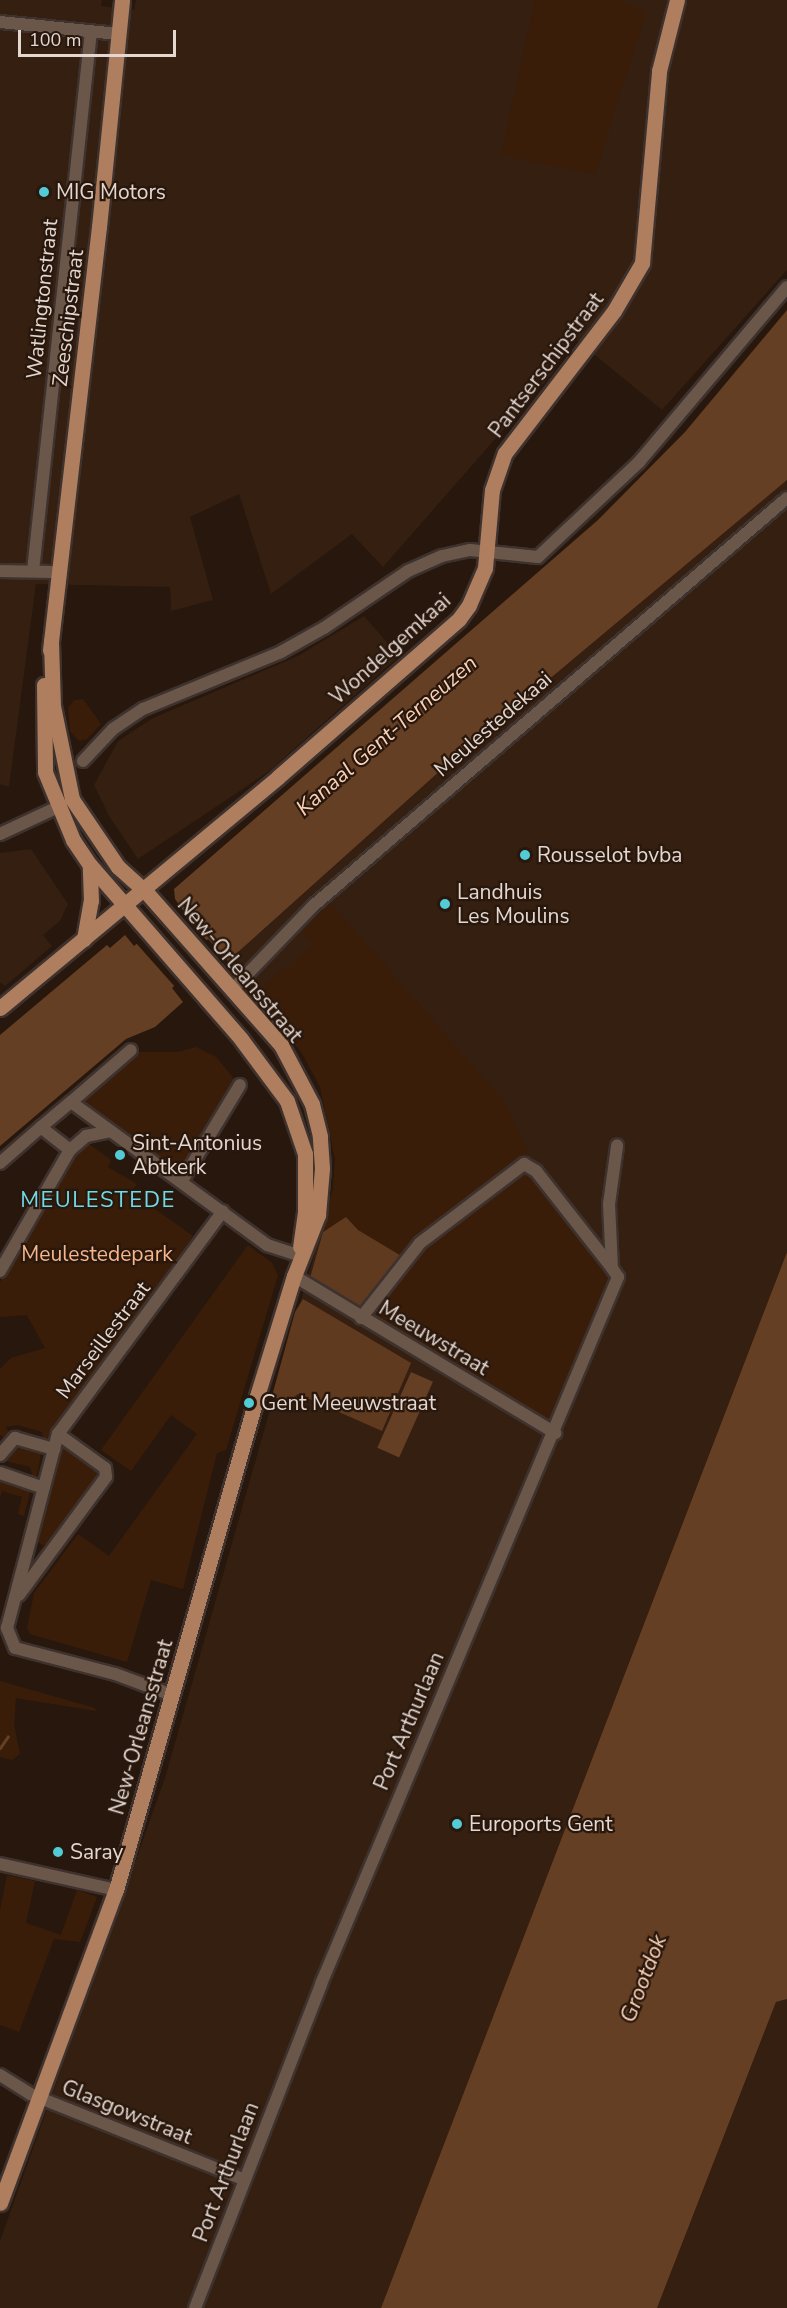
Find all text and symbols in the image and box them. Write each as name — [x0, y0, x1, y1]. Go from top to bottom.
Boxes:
scale bar — [21, 18, 178, 56]
text: 100 m — [29, 28, 81, 52]
place label: MIG Motors — [56, 179, 166, 205]
marker: MIG Motors — [37, 185, 51, 199]
street label: Watlingtonstraat — [21, 218, 63, 380]
street label: Zeeschipstraat — [47, 248, 89, 388]
street label: Pantserschipstraat — [483, 287, 609, 443]
street label: Wondelgemkaai — [324, 588, 456, 710]
water label: Kanaal Gent-Terneuzen — [291, 650, 483, 822]
street label: Meulestedekaai — [429, 666, 557, 782]
place label: Rousselot bvba — [537, 842, 682, 868]
marker: Rousselot bvba — [518, 848, 532, 862]
place label: Landhuis Les Moulins — [457, 879, 569, 929]
street label: New-Orleansstraat — [172, 893, 308, 1047]
marker: Landhuis Les Moulins — [438, 897, 452, 911]
place label: Sint-Antonius Abtkerk — [132, 1130, 262, 1180]
marker: Sint-Antonius Abtkerk — [113, 1148, 127, 1162]
district label: MEULESTEDE — [20, 1188, 176, 1214]
park label: Meulestedepark — [21, 1241, 173, 1267]
street label: Marseillestraat — [51, 1276, 155, 1404]
street label: Meeuwstraat — [374, 1295, 494, 1381]
place label: Gent Meeuwstraat — [261, 1390, 436, 1416]
marker: Gent Meeuwstraat — [242, 1396, 256, 1410]
street label: New-Orleansstraat — [104, 1636, 178, 1818]
street label: Port Arthurlaan — [369, 1648, 449, 1794]
place label: Euroports Gent — [469, 1811, 613, 1837]
marker: Euroports Gent — [450, 1817, 464, 1831]
place label: Saray — [70, 1839, 123, 1865]
marker: Saray — [51, 1845, 65, 1859]
water label: Grootdok — [615, 1931, 673, 2027]
street label: Glasgowstraat — [58, 2074, 196, 2150]
street label: Port Arthurlaan — [188, 2099, 264, 2245]

